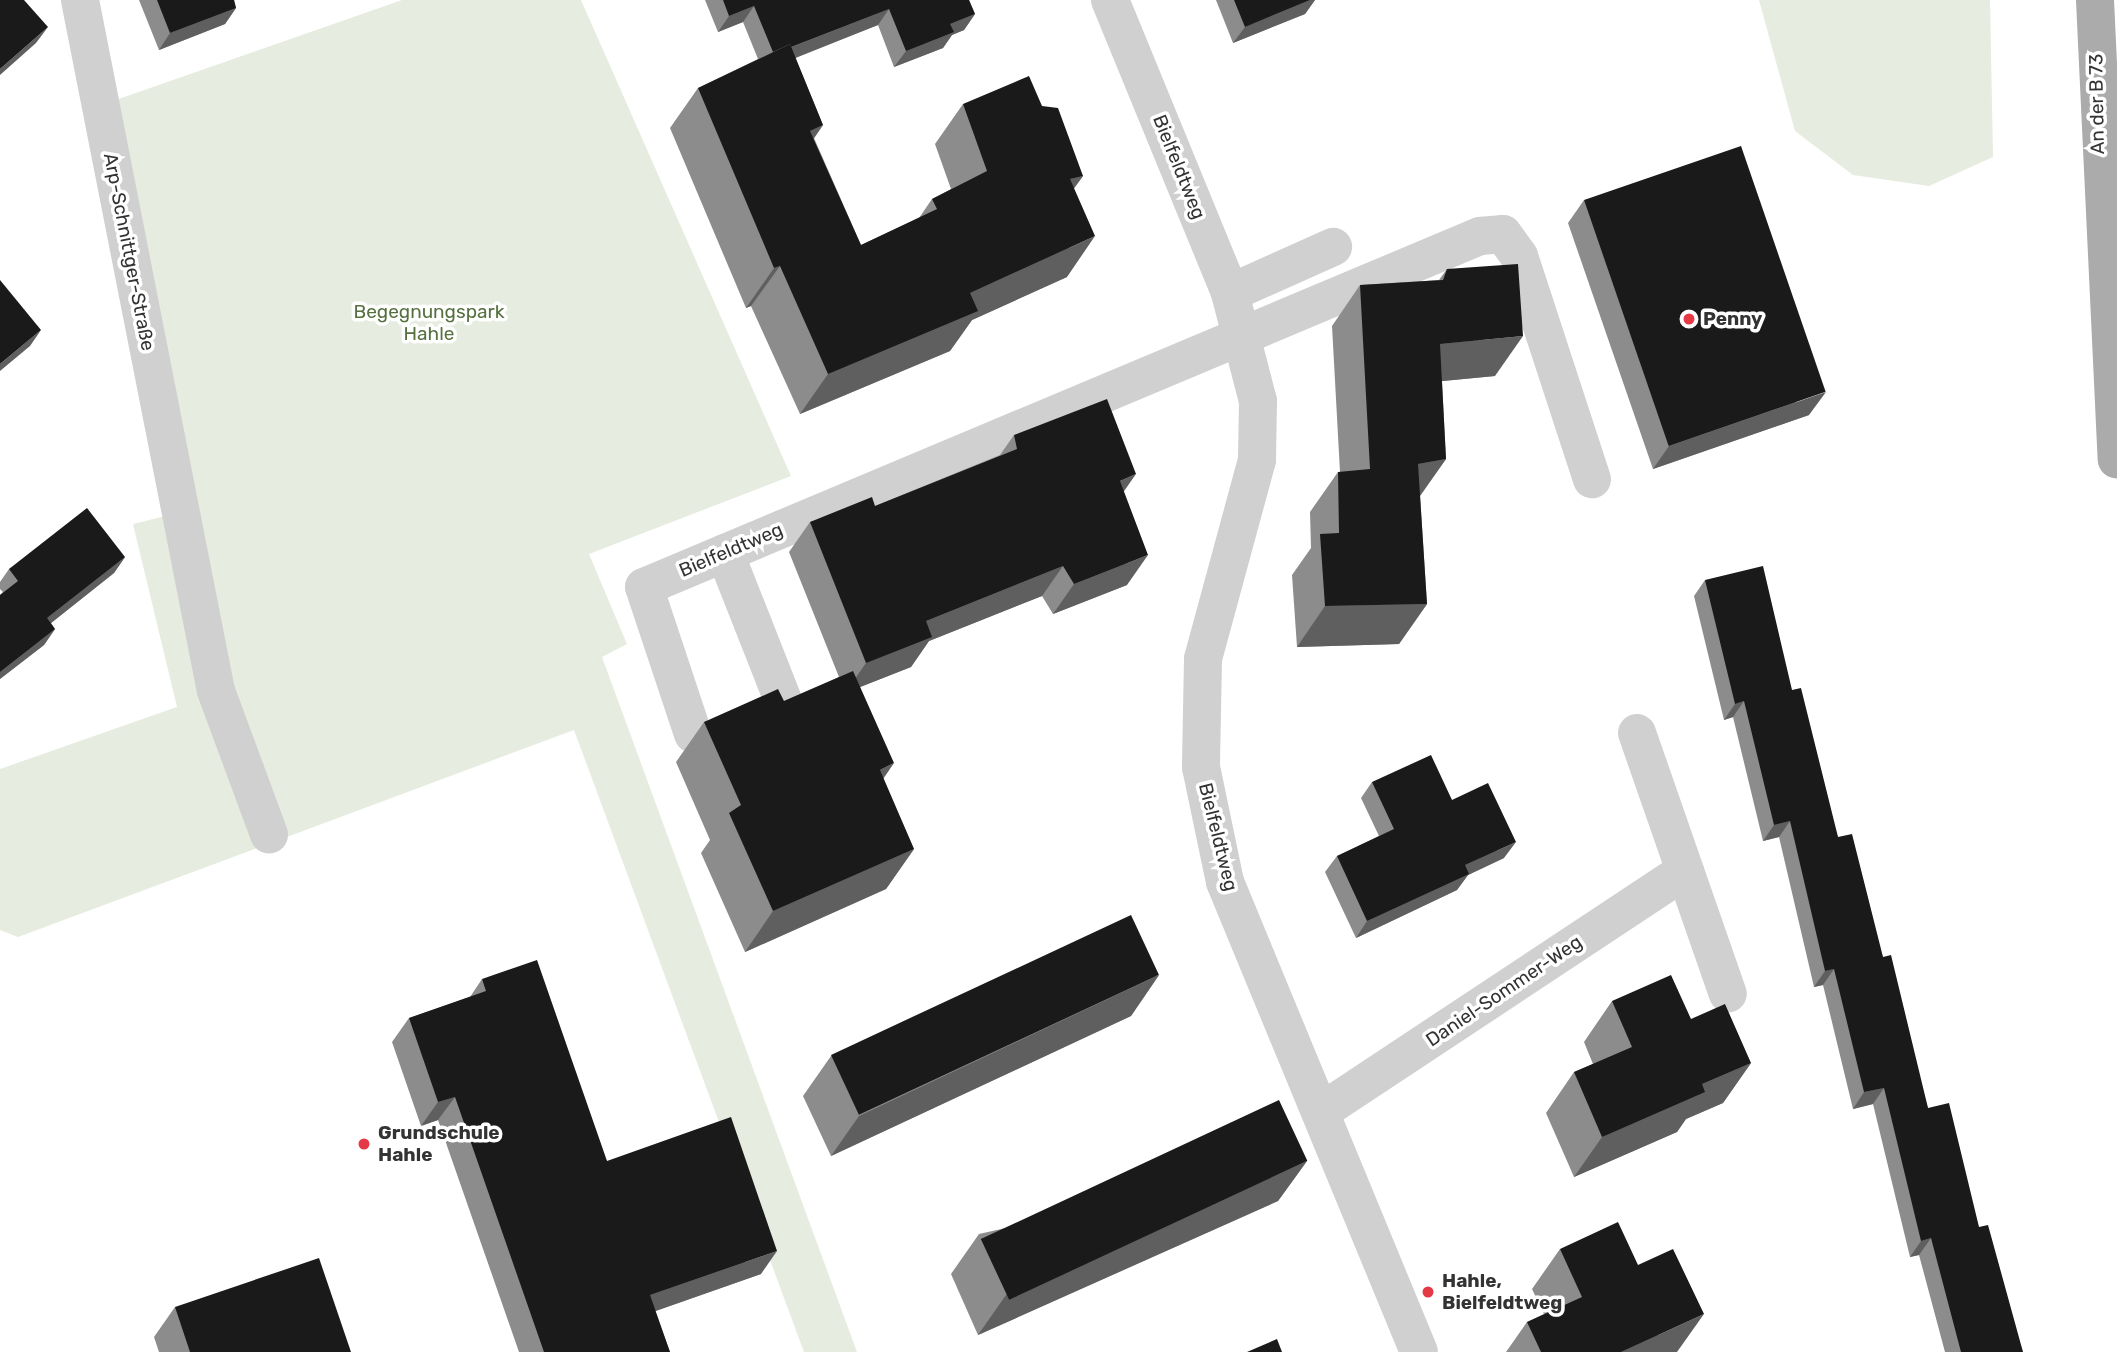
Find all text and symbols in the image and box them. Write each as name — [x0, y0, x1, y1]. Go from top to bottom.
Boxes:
street label: An der B 73 — [2085, 53, 2109, 155]
street label: Bielfeldtweg — [1148, 111, 1210, 223]
street label: Arp-Schnittger-Straße — [99, 151, 159, 353]
park label: Begegnungspark Hahle — [354, 301, 504, 345]
place label: Penny — [1703, 308, 1762, 330]
marker: Penny — [1681, 311, 1697, 327]
street label: Bielfeldtweg — [676, 518, 786, 582]
street label: Bielfeldtweg — [1194, 781, 1242, 893]
street label: Daniel-Sommer-Weg — [1422, 930, 1586, 1052]
place label: Grundschule Hahle — [378, 1122, 500, 1166]
marker: Grundschule Hahle — [356, 1136, 372, 1152]
place label: Hahle, Bielfeldtweg — [1442, 1270, 1562, 1314]
marker: Hahle, Bielfeldtweg — [1420, 1284, 1436, 1300]

